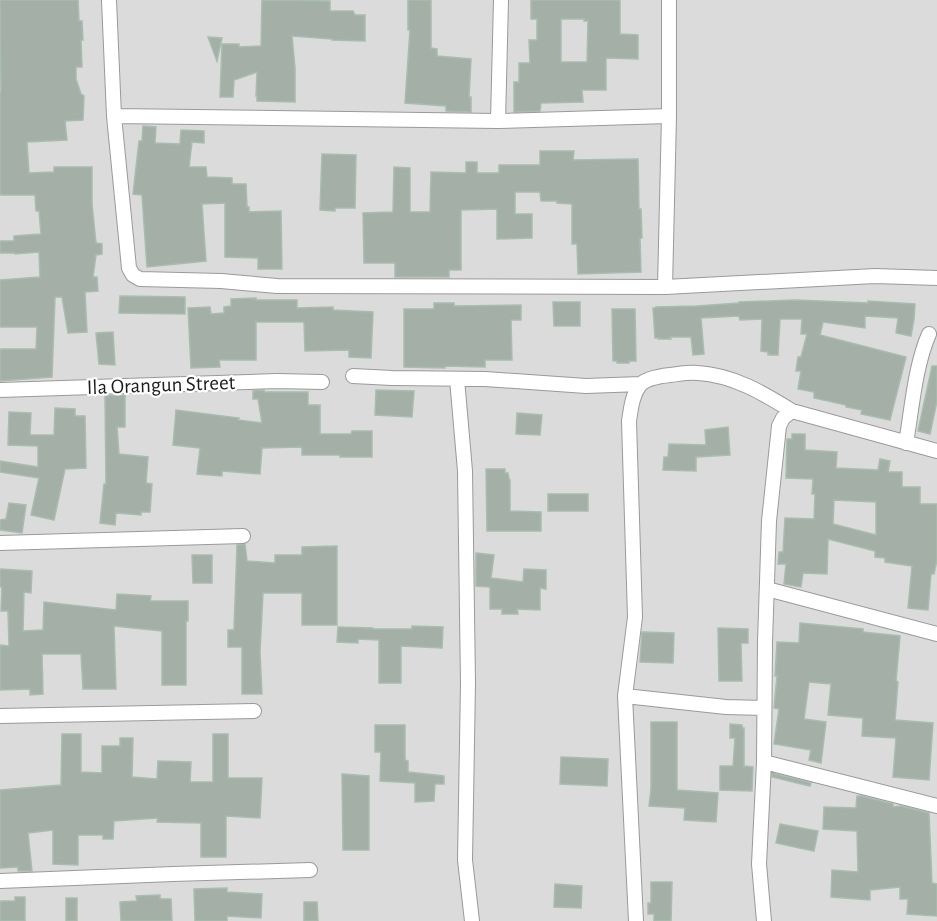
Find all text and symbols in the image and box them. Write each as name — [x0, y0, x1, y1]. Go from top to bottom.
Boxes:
street label: Ila Orangun Street — [86, 372, 236, 398]

